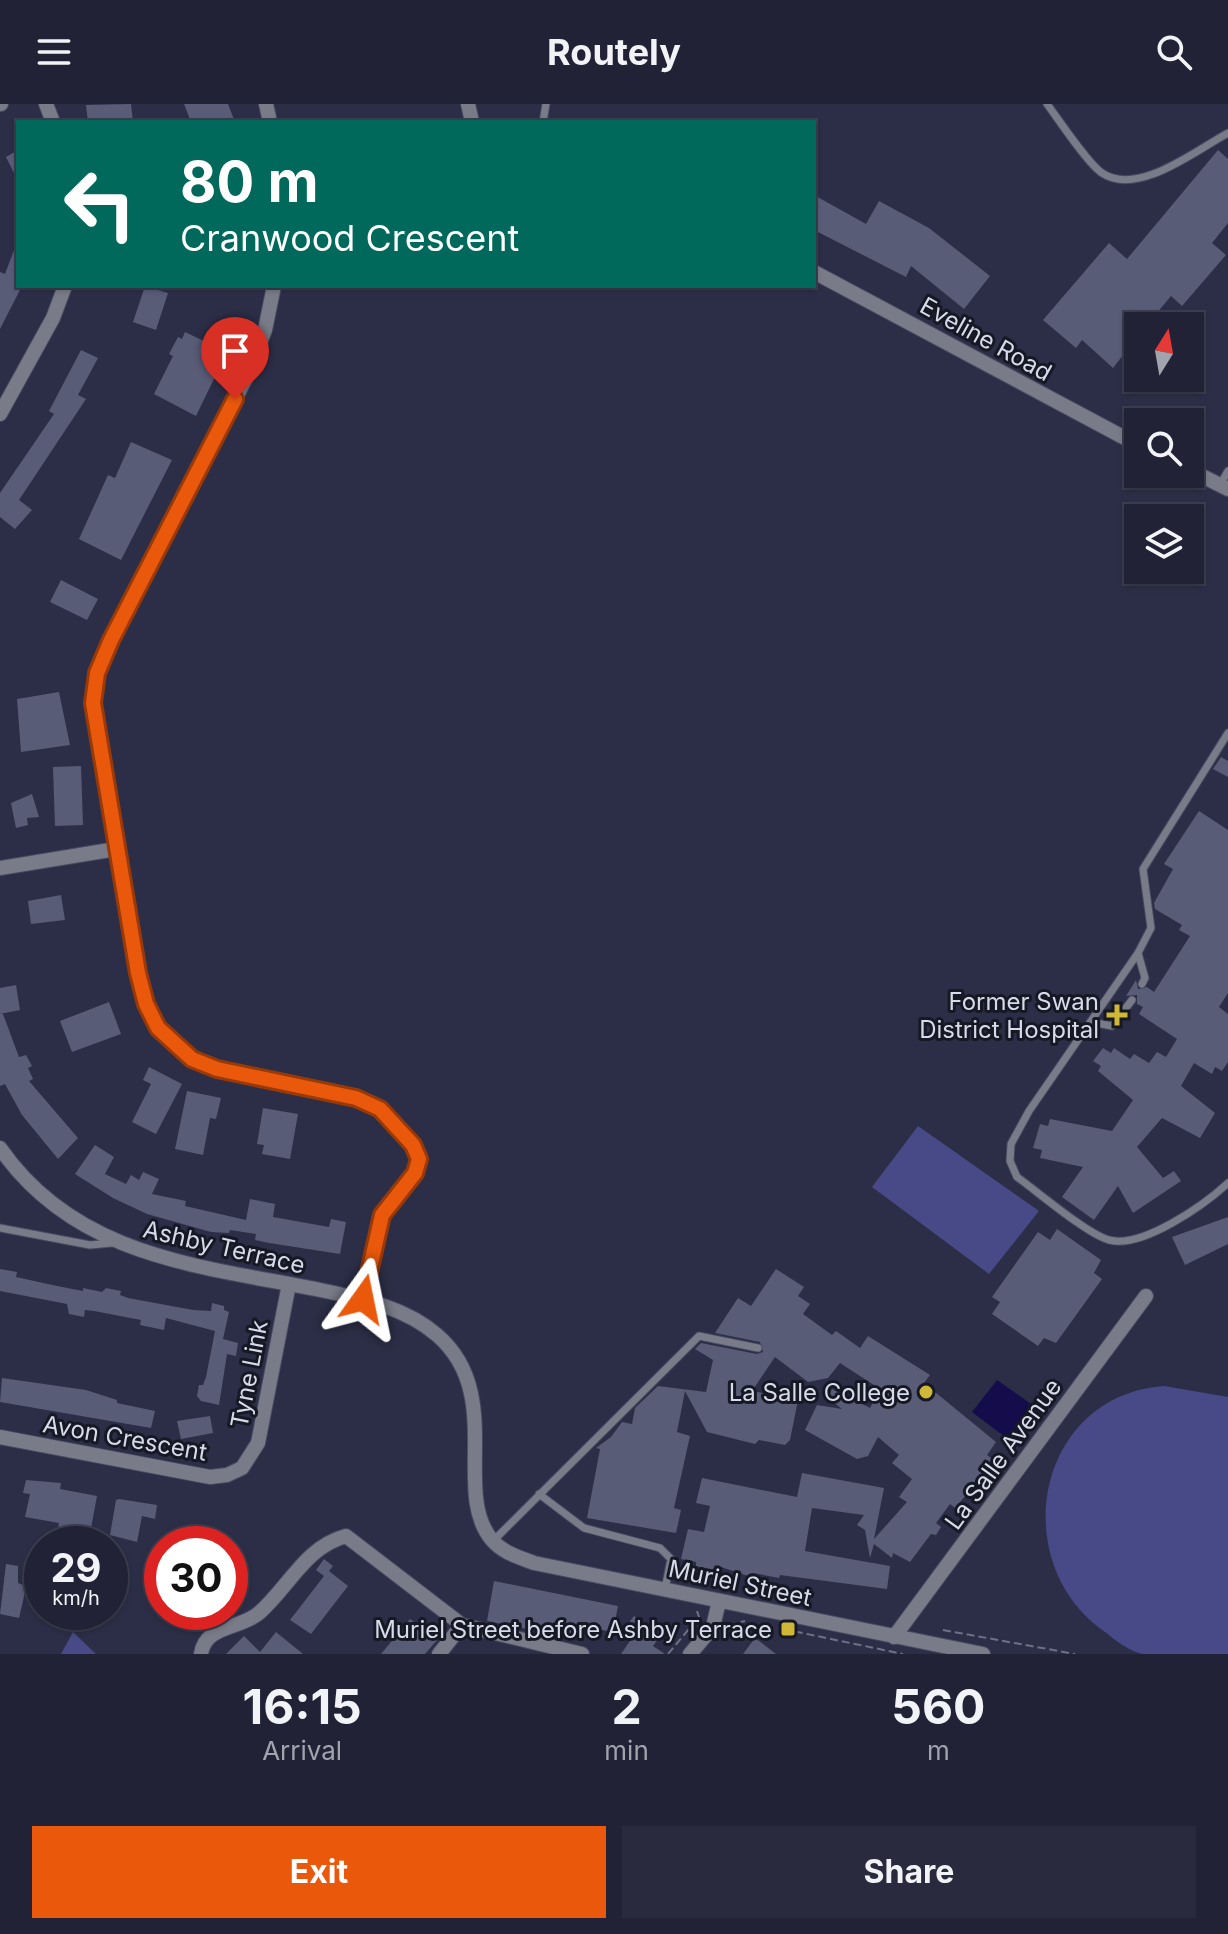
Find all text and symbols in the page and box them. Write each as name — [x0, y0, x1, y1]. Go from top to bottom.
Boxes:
icon: menu — [32, 30, 76, 74]
text: Routely — [547, 30, 681, 74]
icon: search — [1152, 30, 1196, 74]
text: 80 m — [180, 148, 319, 216]
icon: left — [48, 152, 152, 256]
text: Cranwood Crescent — [180, 216, 519, 260]
street label: Eveline Road — [915, 291, 1057, 387]
north arrow — [1124, 312, 1204, 392]
map controls — [1124, 312, 1204, 584]
pin — [201, 317, 269, 399]
icon: arrive — [213, 329, 257, 373]
button: search — [1124, 408, 1204, 488]
button: layers — [1124, 504, 1204, 584]
place label: Former Swan District Hospital — [919, 987, 1099, 1044]
marker: Former Swan District Hospital — [1106, 1004, 1128, 1026]
street label: Ashby Terrace — [140, 1214, 308, 1280]
position arrow — [321, 1257, 405, 1341]
street label: Tyne Link — [224, 1318, 274, 1430]
street label: La Salle Avenue — [939, 1373, 1067, 1535]
place label: La Salle College — [729, 1378, 910, 1407]
marker: La Salle College — [917, 1383, 935, 1401]
street label: Avon Crescent — [41, 1409, 209, 1467]
speed limit sign: 30 — [144, 1526, 248, 1630]
text: 29 — [50, 1543, 102, 1592]
street label: Muriel Street — [666, 1554, 814, 1612]
text: km/h — [52, 1586, 100, 1610]
place label: Muriel Street before Ashby Terrace — [374, 1615, 772, 1644]
marker: Muriel Street before Ashby Terrace — [779, 1620, 797, 1638]
text: 16:15 — [243, 1677, 362, 1736]
text: 2 — [611, 1677, 642, 1736]
text: 560 — [891, 1677, 985, 1736]
text: Arrival — [262, 1735, 342, 1766]
text: min — [604, 1735, 649, 1766]
text: m — [927, 1735, 950, 1766]
button: Exit — [32, 1826, 606, 1918]
button: Share — [622, 1826, 1196, 1918]

